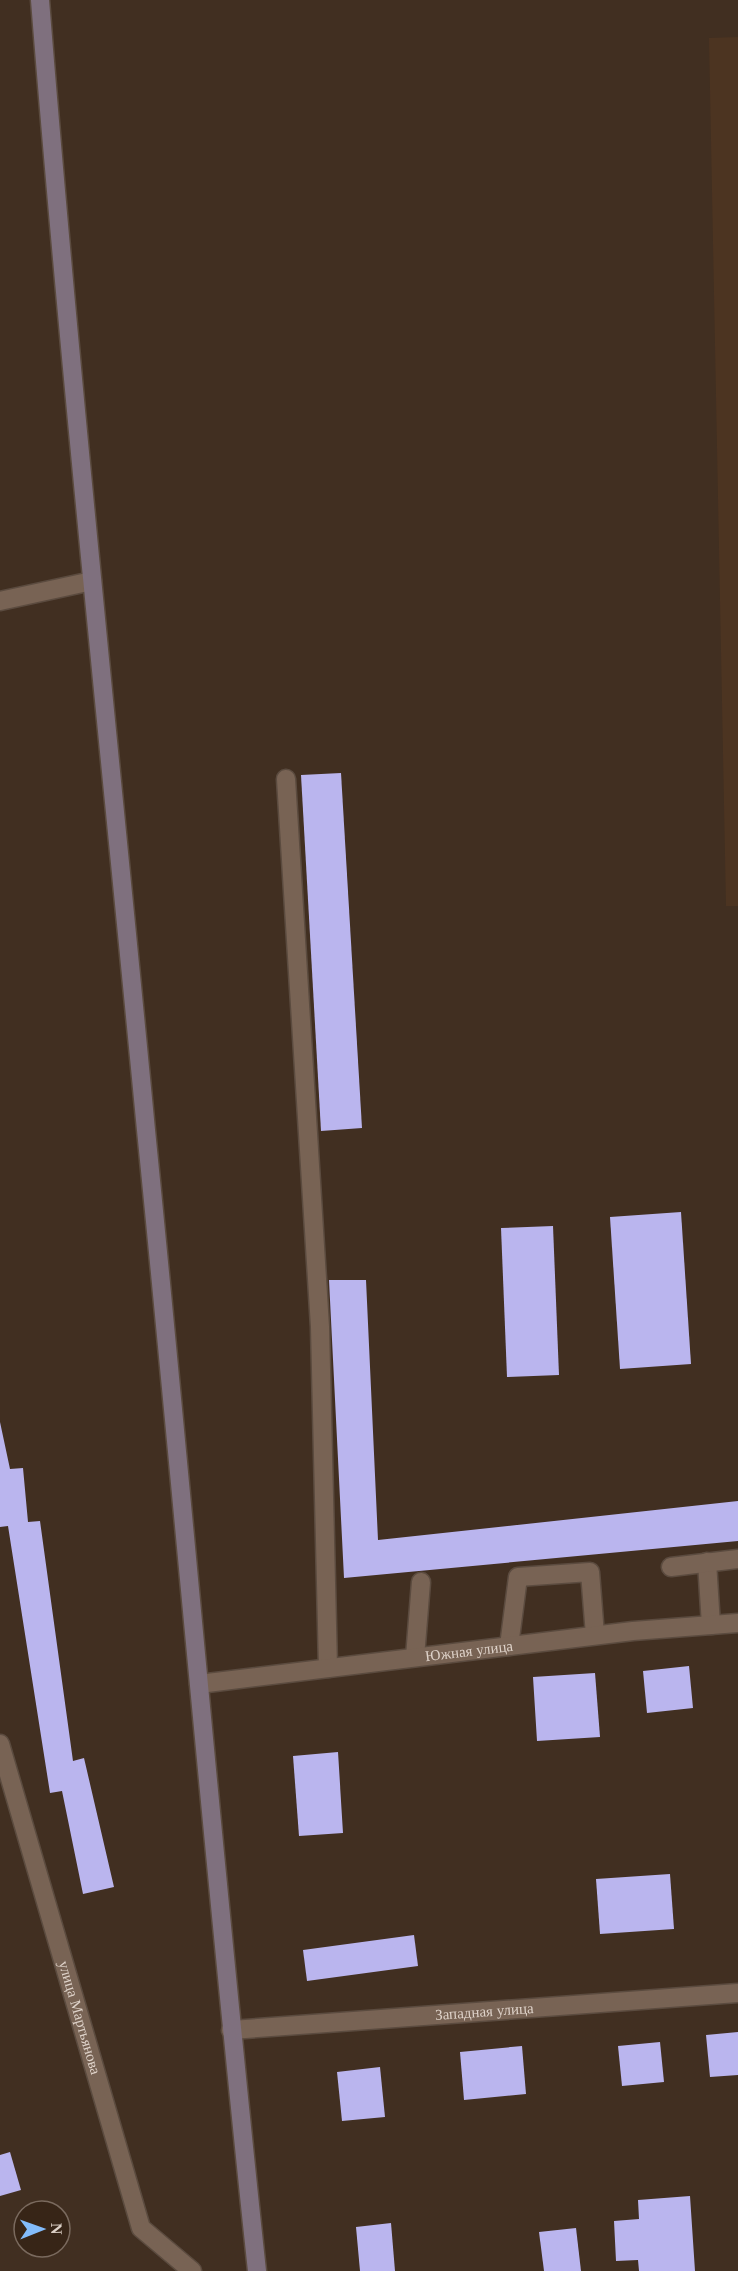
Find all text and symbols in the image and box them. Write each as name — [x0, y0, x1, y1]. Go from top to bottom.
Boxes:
street label: Южная улица — [424, 1638, 514, 1664]
street label: улица Мартьянова — [56, 1959, 104, 2077]
street label: Западная улица — [434, 2000, 534, 2023]
north arrow — [12, 2199, 72, 2259]
text: N — [48, 2223, 65, 2235]

